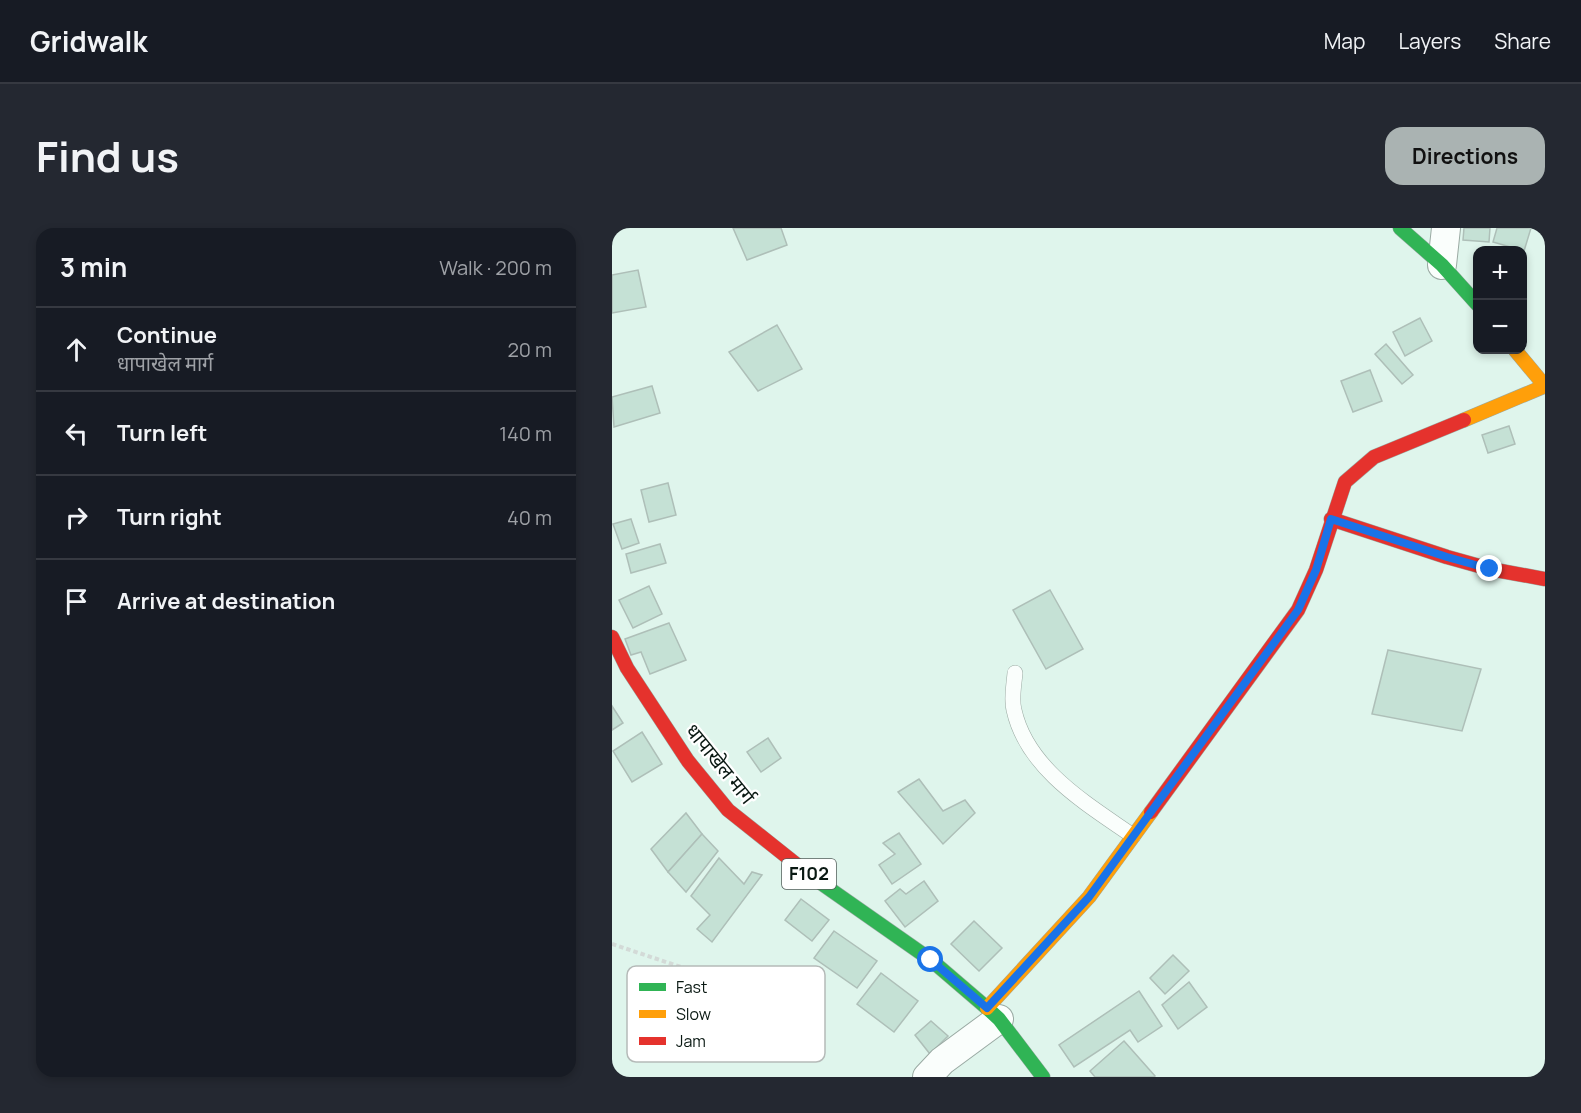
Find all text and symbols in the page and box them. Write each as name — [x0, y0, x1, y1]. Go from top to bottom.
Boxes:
text: Gridwalk — [30, 22, 147, 60]
text: Map — [1324, 27, 1365, 55]
text: Layers — [1398, 27, 1461, 55]
text: Share — [1494, 27, 1551, 55]
text: Find us — [36, 127, 179, 185]
button: Directions — [1385, 127, 1545, 185]
map controls — [1473, 246, 1527, 354]
button: + — [1473, 246, 1527, 300]
text: 3 min — [60, 249, 127, 285]
text: Walk · 200 m — [439, 254, 552, 281]
button: − — [1473, 300, 1527, 354]
text: Continue — [117, 320, 217, 350]
icon: ahead — [60, 333, 93, 366]
text: 20 m — [507, 336, 552, 363]
text: धापाखेल मार्ग — [117, 350, 213, 377]
icon: left — [60, 417, 93, 450]
text: Turn left — [117, 418, 207, 448]
text: 140 m — [499, 420, 552, 447]
icon: right — [60, 501, 93, 534]
text: Turn right — [117, 502, 222, 532]
text: 40 m — [507, 504, 552, 531]
route end — [1476, 555, 1502, 581]
icon: arrive — [60, 585, 93, 618]
text: Arrive at destination — [117, 586, 335, 616]
street label: धापाखेल मार्ग — [680, 718, 762, 810]
road number: F102 — [782, 859, 836, 889]
route start — [917, 946, 943, 972]
legend — [627, 966, 825, 1062]
text: Fast — [676, 976, 707, 998]
text: Slow — [676, 1003, 711, 1025]
text: Jam — [676, 1030, 706, 1052]

